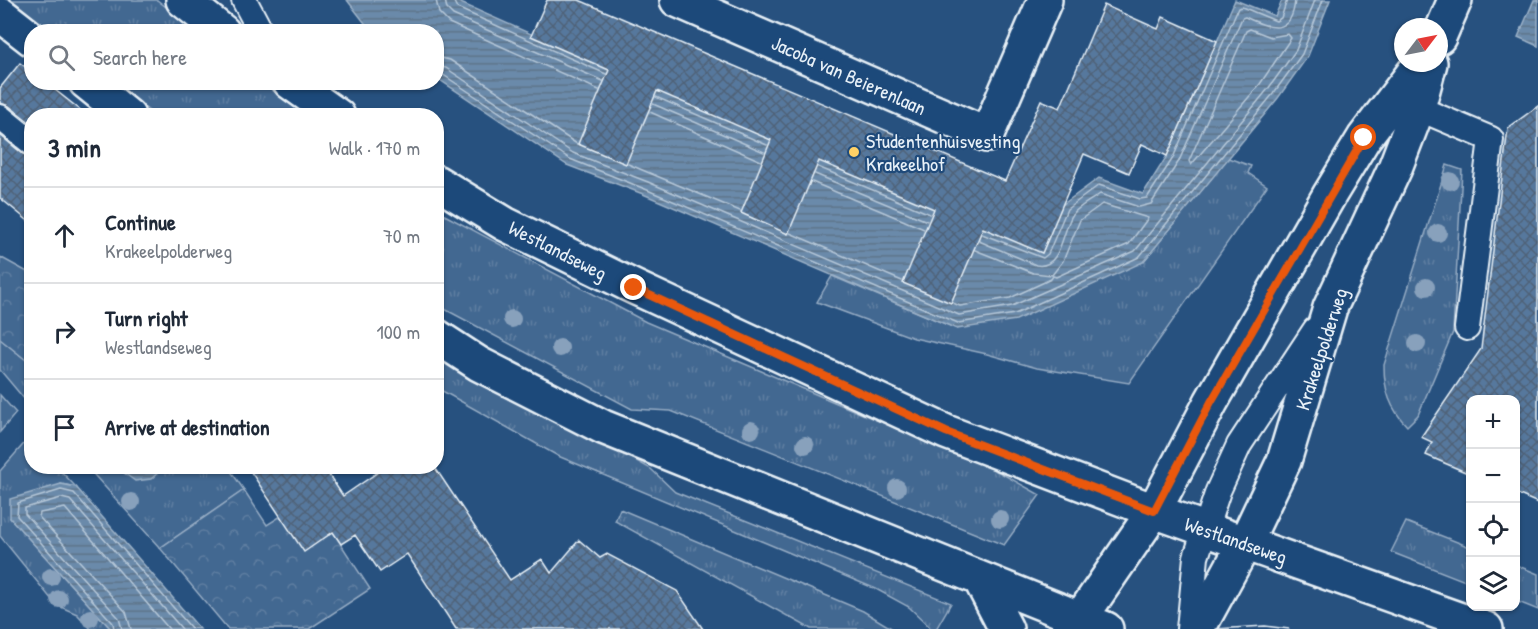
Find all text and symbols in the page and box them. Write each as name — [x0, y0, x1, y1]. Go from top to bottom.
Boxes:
north arrow — [1394, 18, 1448, 72]
search box — [24, 24, 444, 90]
street label: Jacoba van Beierenlaan — [767, 29, 931, 121]
icon: search — [45, 41, 78, 74]
text: Search here — [93, 42, 187, 72]
route start — [1350, 124, 1376, 150]
place label: Studentenhuisvesting Krakeelhof — [866, 127, 1020, 177]
text: 3 min — [48, 130, 101, 165]
text: Walk · 170 m — [329, 134, 420, 161]
marker: Studentenhuisvesting Krakeelhof — [847, 145, 861, 159]
text: Continue — [105, 207, 176, 237]
street label: Westlandseweg — [504, 214, 612, 286]
icon: ahead — [48, 219, 81, 252]
text: 70 m — [383, 222, 420, 249]
text: Krakeelpolderweg — [105, 237, 232, 264]
route end — [620, 274, 646, 300]
street label: Krakeelpolderweg — [1289, 284, 1354, 414]
text: Turn right — [105, 303, 188, 333]
icon: right — [48, 315, 81, 348]
text: 100 m — [377, 318, 420, 345]
text: Westlandseweg — [105, 333, 212, 360]
map controls — [1466, 395, 1520, 611]
button: + — [1466, 395, 1520, 449]
icon: arrive — [48, 411, 81, 444]
text: Arrive at destination — [105, 412, 270, 442]
button: − — [1466, 449, 1520, 503]
button: locate — [1466, 503, 1520, 557]
street label: Westlandseweg — [1181, 510, 1291, 570]
button: layers — [1466, 557, 1520, 611]

